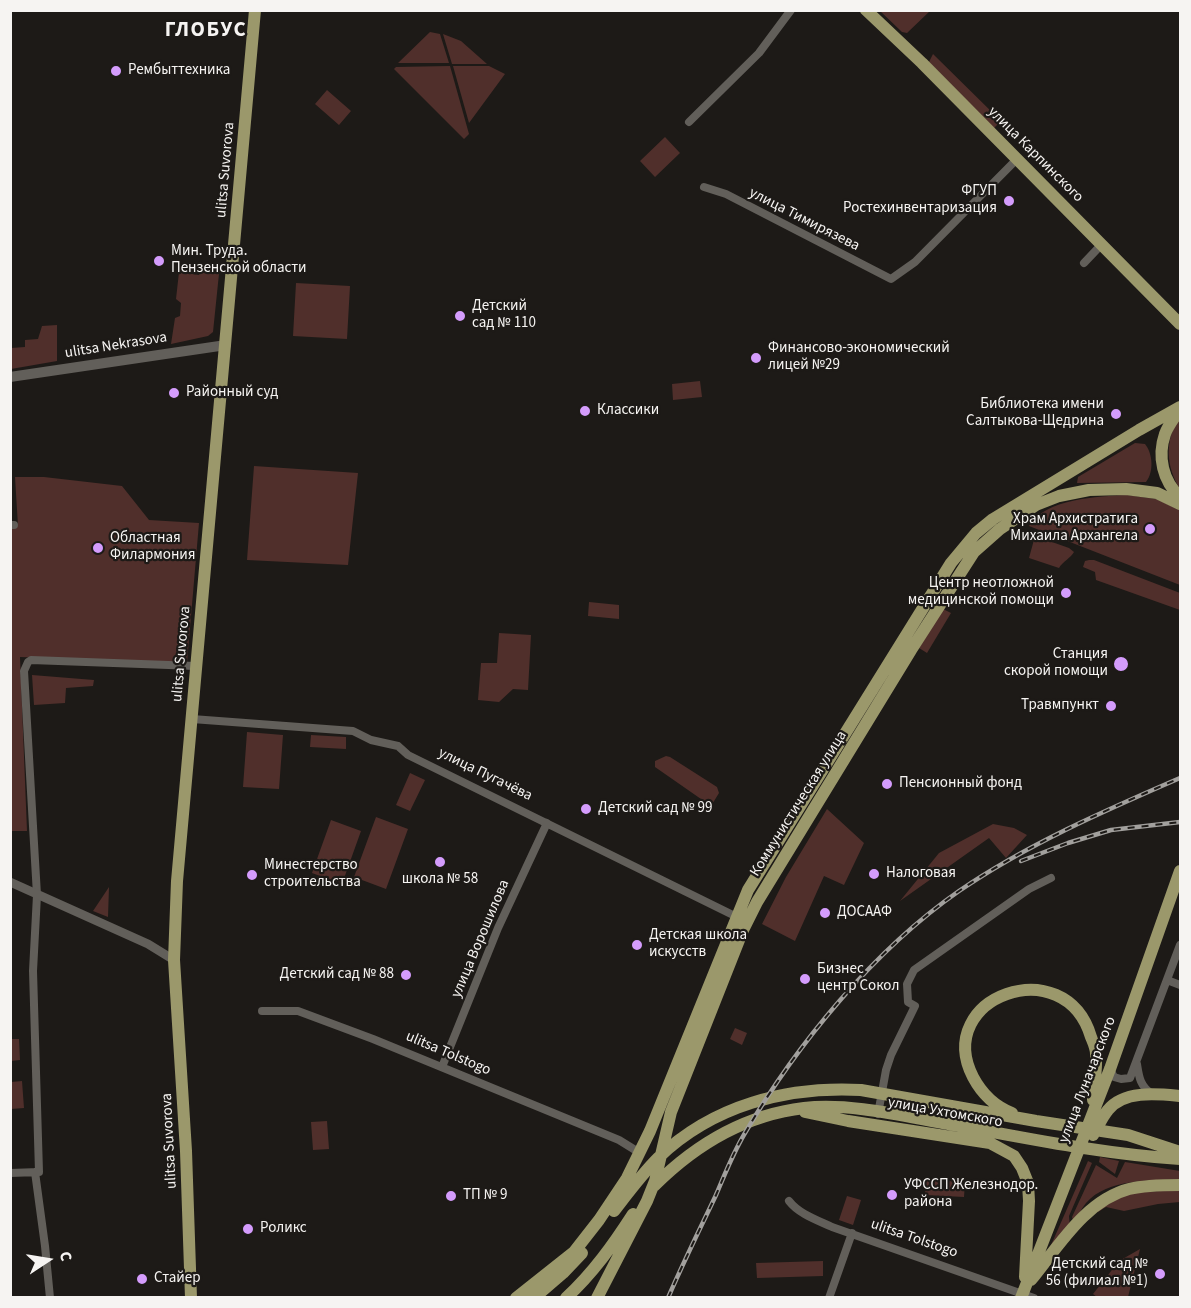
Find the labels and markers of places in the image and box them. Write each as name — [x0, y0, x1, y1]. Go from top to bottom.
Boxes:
place label: Рембыттехника — [128, 62, 230, 80]
marker: Рембыттехника — [109, 64, 123, 78]
place label: ФГУП Ростехинвентаризация — [843, 183, 997, 218]
marker: ФГУП Ростехинвентаризация — [1002, 194, 1016, 208]
place label: Мин. Труда. Пензенской области — [171, 243, 307, 278]
marker: Мин. Труда. Пензенской области — [152, 254, 166, 268]
place label: Детский сад № 110 — [472, 298, 536, 333]
marker: Детский сад № 110 — [453, 309, 467, 323]
place label: Финансово-экономический лицей №29 — [768, 340, 950, 375]
marker: Финансово-экономический лицей №29 — [749, 351, 763, 365]
place label: Районный суд — [186, 384, 278, 402]
marker: Районный суд — [167, 386, 181, 400]
place label: Библиотека имени Салтыкова-Щедрина — [966, 396, 1104, 431]
place label: Классики — [597, 402, 659, 420]
marker: Классики — [578, 404, 592, 418]
marker: Библиотека имени Салтыкова-Щедрина — [1109, 407, 1123, 421]
place label: Храм Архистратига Михаила Архангела — [1010, 511, 1138, 546]
marker: Храм Архистратига Михаила Архангела — [1143, 522, 1157, 536]
place label: Областная Филармония — [110, 530, 196, 565]
marker: Областная Филармония — [91, 541, 105, 555]
place label: Центр неотложной медицинской помощи — [908, 575, 1054, 610]
marker: Центр неотложной медицинской помощи — [1059, 586, 1073, 600]
place label: Станция скорой помощи — [1004, 646, 1108, 681]
marker: Станция скорой помощи — [1112, 655, 1130, 673]
place label: Травмпункт — [1021, 697, 1099, 715]
marker: Травмпункт — [1104, 699, 1118, 713]
place label: Пенсионный фонд — [899, 775, 1022, 793]
marker: Пенсионный фонд — [880, 777, 894, 791]
place label: Детский сад № 99 — [598, 800, 712, 818]
marker: Детский сад № 99 — [579, 802, 593, 816]
marker: школа № 58 — [433, 855, 447, 869]
place label: Минестерство строительства — [264, 857, 361, 892]
place label: Налоговая — [886, 865, 956, 883]
marker: Налоговая — [867, 867, 881, 881]
marker: Минестерство строительства — [245, 868, 259, 882]
place label: школа № 58 — [402, 871, 478, 889]
place label: ДОСААФ — [837, 904, 892, 922]
marker: ДОСААФ — [818, 906, 832, 920]
place label: Детская школа искусств — [649, 927, 747, 962]
marker: Детская школа искусств — [630, 938, 644, 952]
place label: Бизнес центр Сокол — [817, 961, 899, 996]
place label: Детский сад № 88 — [280, 966, 394, 984]
marker: Детский сад № 88 — [399, 968, 413, 982]
marker: Бизнес центр Сокол — [798, 972, 812, 986]
place label: УФССП Железнодор. района — [904, 1177, 1038, 1212]
place label: ТП № 9 — [463, 1187, 508, 1205]
marker: УФССП Железнодор. района — [885, 1188, 899, 1202]
marker: ТП № 9 — [444, 1189, 458, 1203]
place label: Роликс — [260, 1220, 307, 1238]
marker: Роликс — [241, 1222, 255, 1236]
place label: Детский сад № 56 (филиал №1) — [1046, 1256, 1148, 1291]
marker: Детский сад № 56 (филиал №1) — [1153, 1267, 1167, 1281]
place label: Стайер — [154, 1270, 201, 1288]
marker: Стайер — [135, 1272, 149, 1286]

